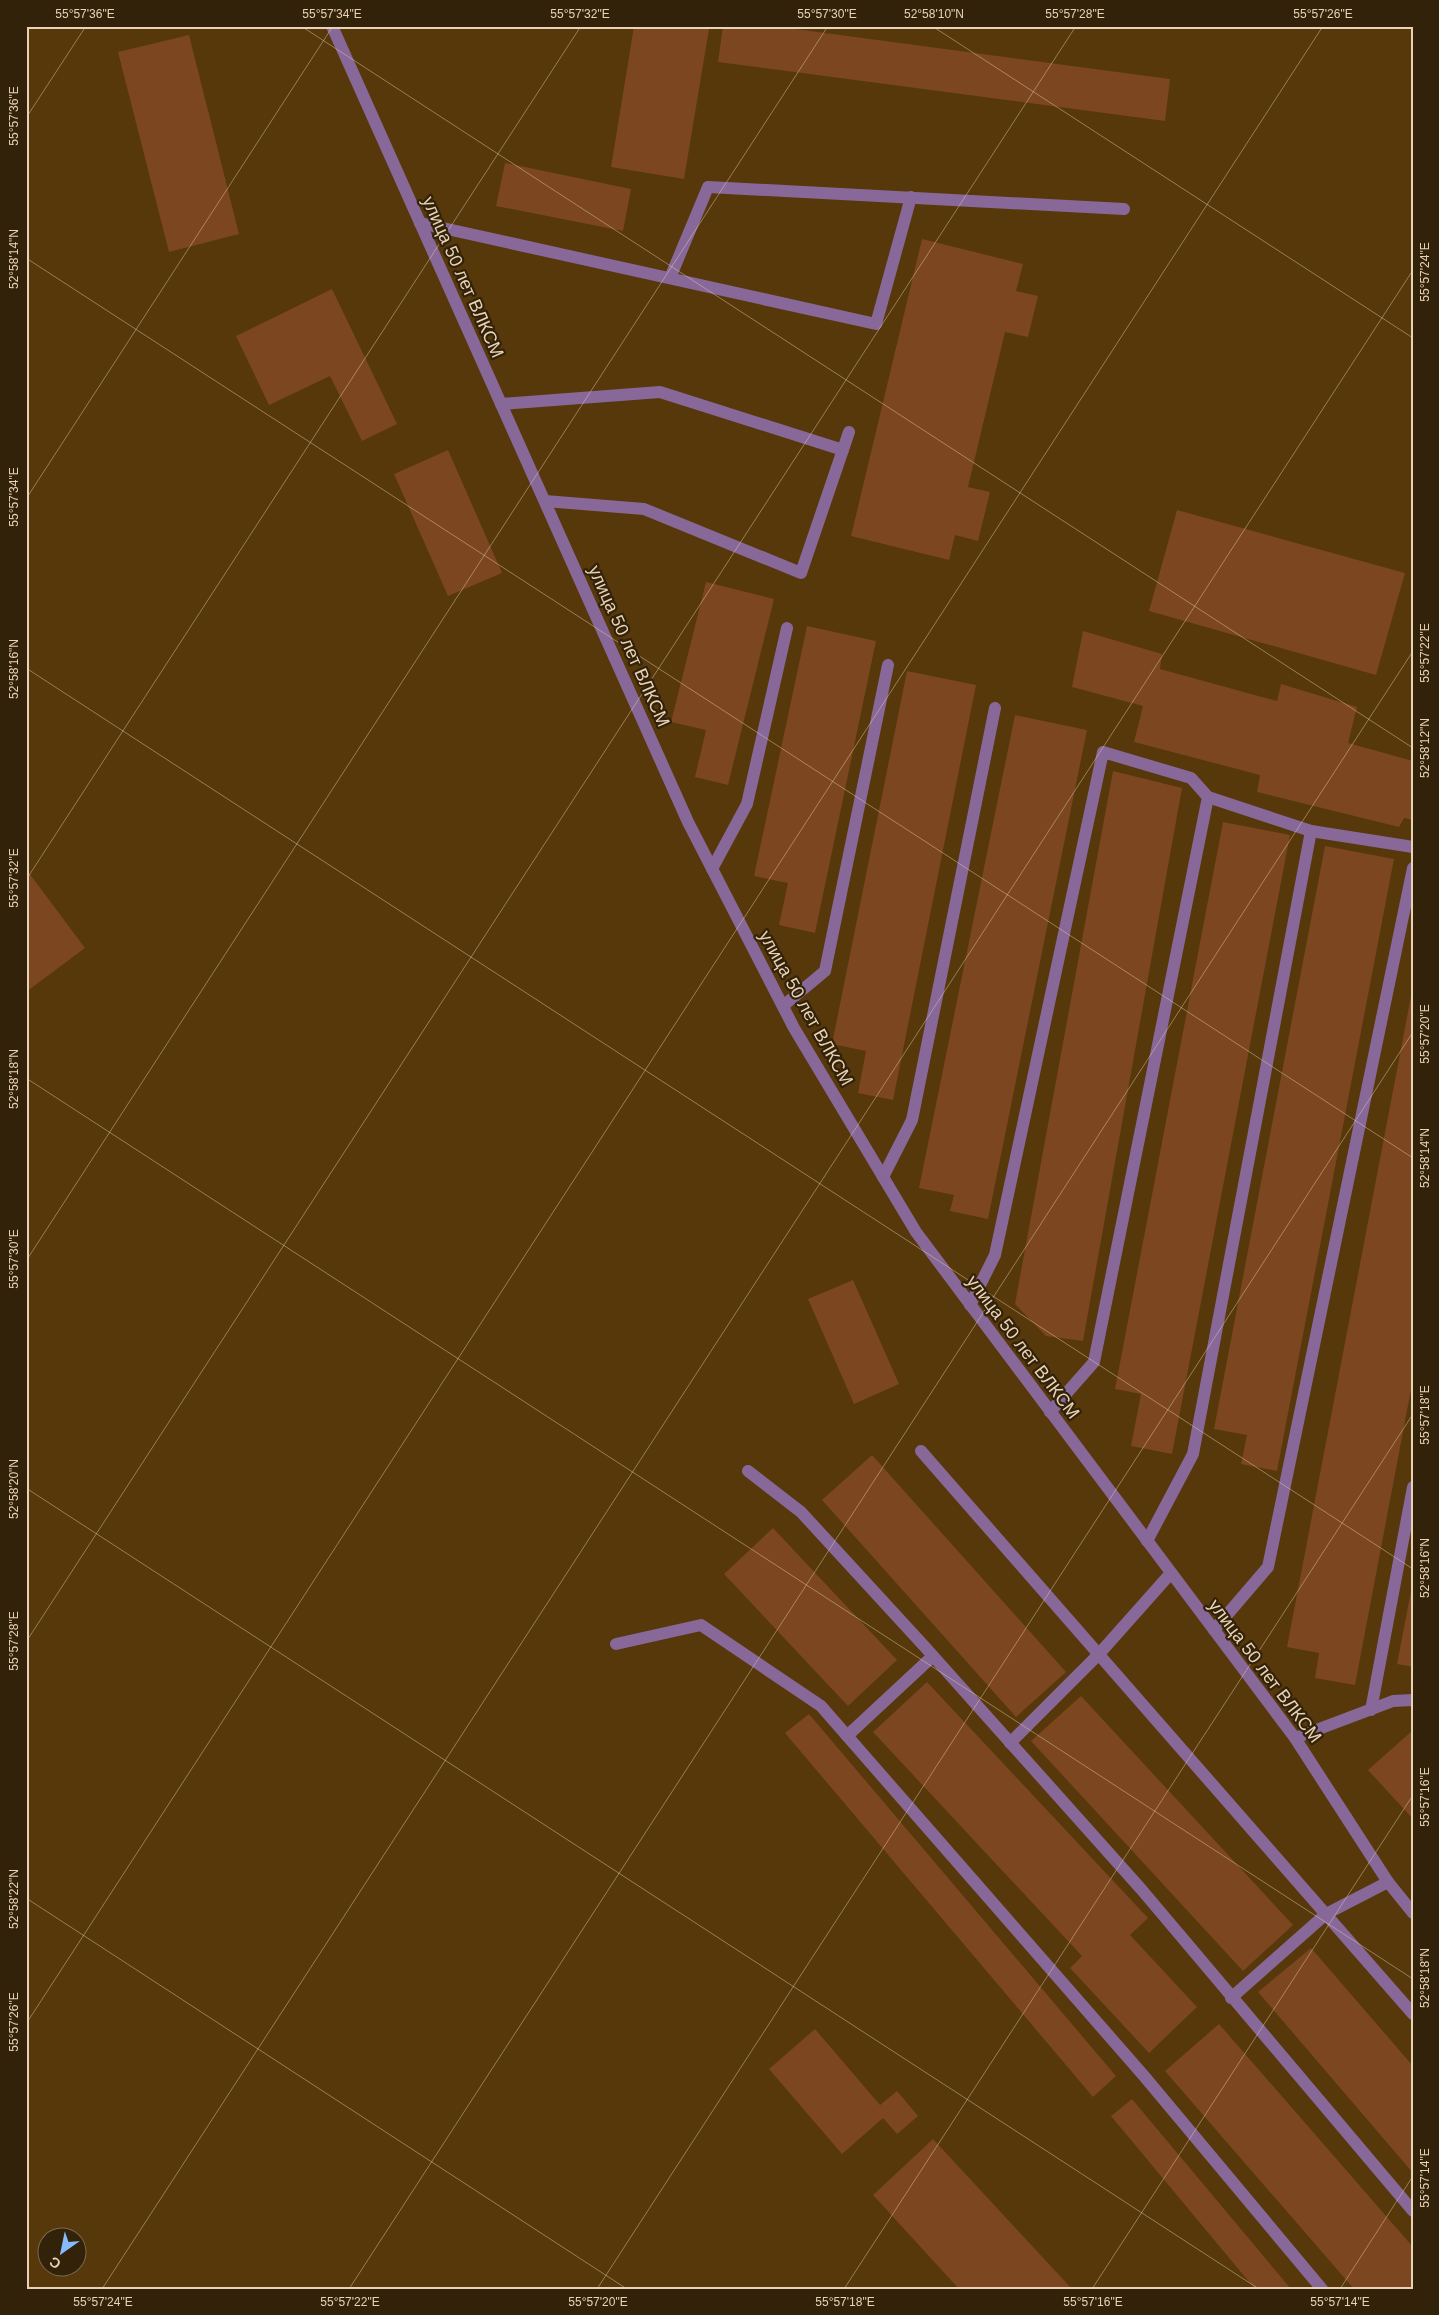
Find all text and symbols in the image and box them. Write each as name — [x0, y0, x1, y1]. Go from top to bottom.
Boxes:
text: 55°57'36"E — [55, 7, 115, 21]
text: 55°57'34"E — [302, 7, 362, 21]
text: 55°57'32"E — [550, 7, 610, 21]
text: 55°57'30"E — [797, 7, 857, 21]
text: 52°58'10"N — [904, 7, 964, 21]
text: 55°57'28"E — [1045, 7, 1105, 21]
text: 55°57'26"E — [1293, 7, 1353, 21]
text: 55°57'36"E — [7, 86, 21, 146]
street label: улица 50 лет ВЛКСМ — [418, 193, 508, 361]
text: 52°58'14"N — [7, 229, 21, 289]
text: 55°57'24"E — [1418, 242, 1432, 302]
text: 55°57'34"E — [7, 467, 21, 527]
street label: улица 50 лет ВЛКСМ — [584, 562, 674, 730]
text: 55°57'22"E — [1418, 623, 1432, 683]
text: 52°58'16"N — [7, 639, 21, 699]
text: 52°58'12"N — [1418, 718, 1432, 778]
text: 55°57'32"E — [7, 848, 21, 908]
street label: улица 50 лет ВЛКСМ — [755, 927, 857, 1089]
text: 55°57'20"E — [1418, 1004, 1432, 1064]
text: 52°58'18"N — [7, 1049, 21, 1109]
text: 52°58'14"N — [1418, 1128, 1432, 1188]
text: 55°57'30"E — [7, 1229, 21, 1289]
street label: улица 50 лет ВЛКСМ — [963, 1271, 1083, 1423]
text: 55°57'18"E — [1418, 1385, 1432, 1445]
text: 52°58'20"N — [7, 1459, 21, 1519]
text: 52°58'16"N — [1418, 1538, 1432, 1598]
street label: улица 50 лет ВЛКСМ — [1205, 1595, 1325, 1747]
text: 55°57'28"E — [7, 1611, 21, 1671]
text: 55°57'16"E — [1418, 1767, 1432, 1827]
text: 52°58'22"N — [7, 1869, 21, 1929]
text: 52°58'18"N — [1418, 1948, 1432, 2008]
text: 55°57'26"E — [7, 1992, 21, 2052]
text: 55°57'14"E — [1418, 2148, 1432, 2208]
north arrow — [38, 2228, 88, 2278]
text: С — [46, 2253, 64, 2272]
text: 55°57'24"E — [73, 2295, 133, 2309]
text: 55°57'22"E — [320, 2295, 380, 2309]
text: 55°57'20"E — [568, 2295, 628, 2309]
text: 55°57'18"E — [815, 2295, 875, 2309]
text: 55°57'16"E — [1063, 2295, 1123, 2309]
text: 55°57'14"E — [1310, 2295, 1370, 2309]

